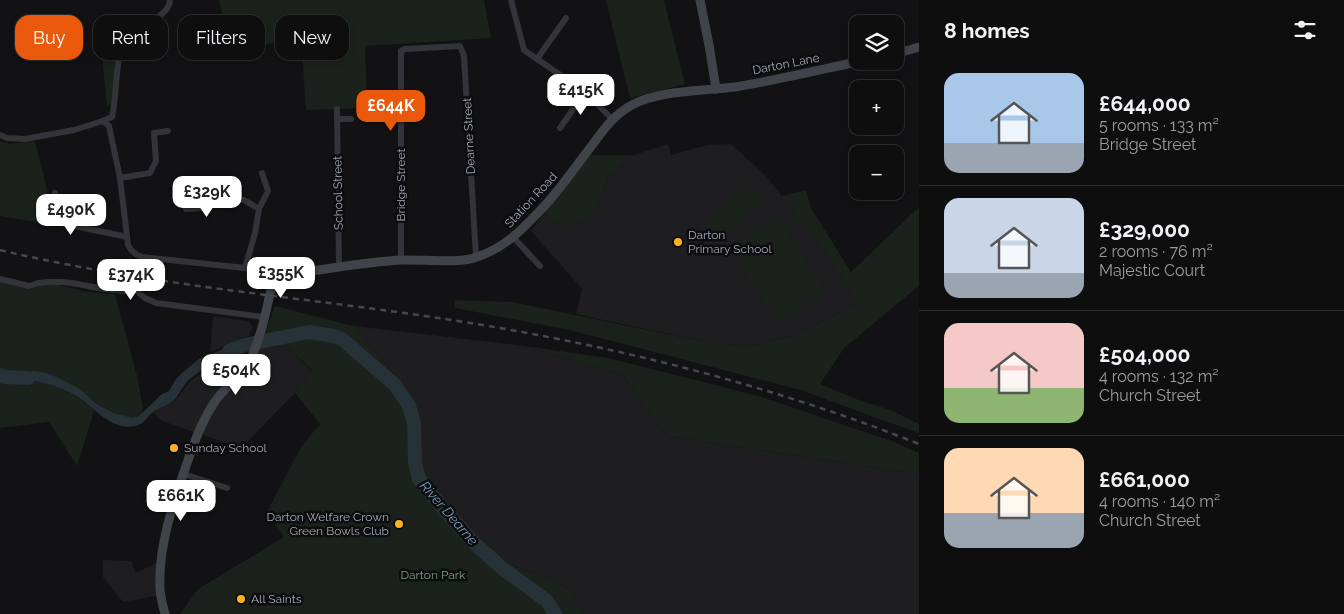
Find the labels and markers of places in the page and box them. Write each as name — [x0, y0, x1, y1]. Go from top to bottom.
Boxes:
pin: £415K — [546, 74, 616, 116]
pin: £644K — [356, 90, 426, 132]
pin: £329K — [172, 176, 242, 218]
pin: £490K — [36, 194, 106, 236]
place label: Darton Primary School — [688, 228, 772, 256]
marker: Darton Primary School — [672, 236, 684, 248]
pin: £355K — [246, 256, 316, 299]
pin: £374K — [96, 258, 166, 301]
pin: £504K — [201, 354, 271, 396]
place label: Sunday School — [184, 441, 268, 455]
marker: Sunday School — [168, 442, 180, 454]
pin: £661K — [146, 480, 216, 522]
place label: Darton Welfare Crown Green Bowls Club — [266, 510, 389, 538]
marker: Darton Welfare Crown Green Bowls Club — [393, 518, 405, 530]
place label: All Saints — [251, 592, 302, 606]
marker: All Saints — [235, 593, 247, 605]

